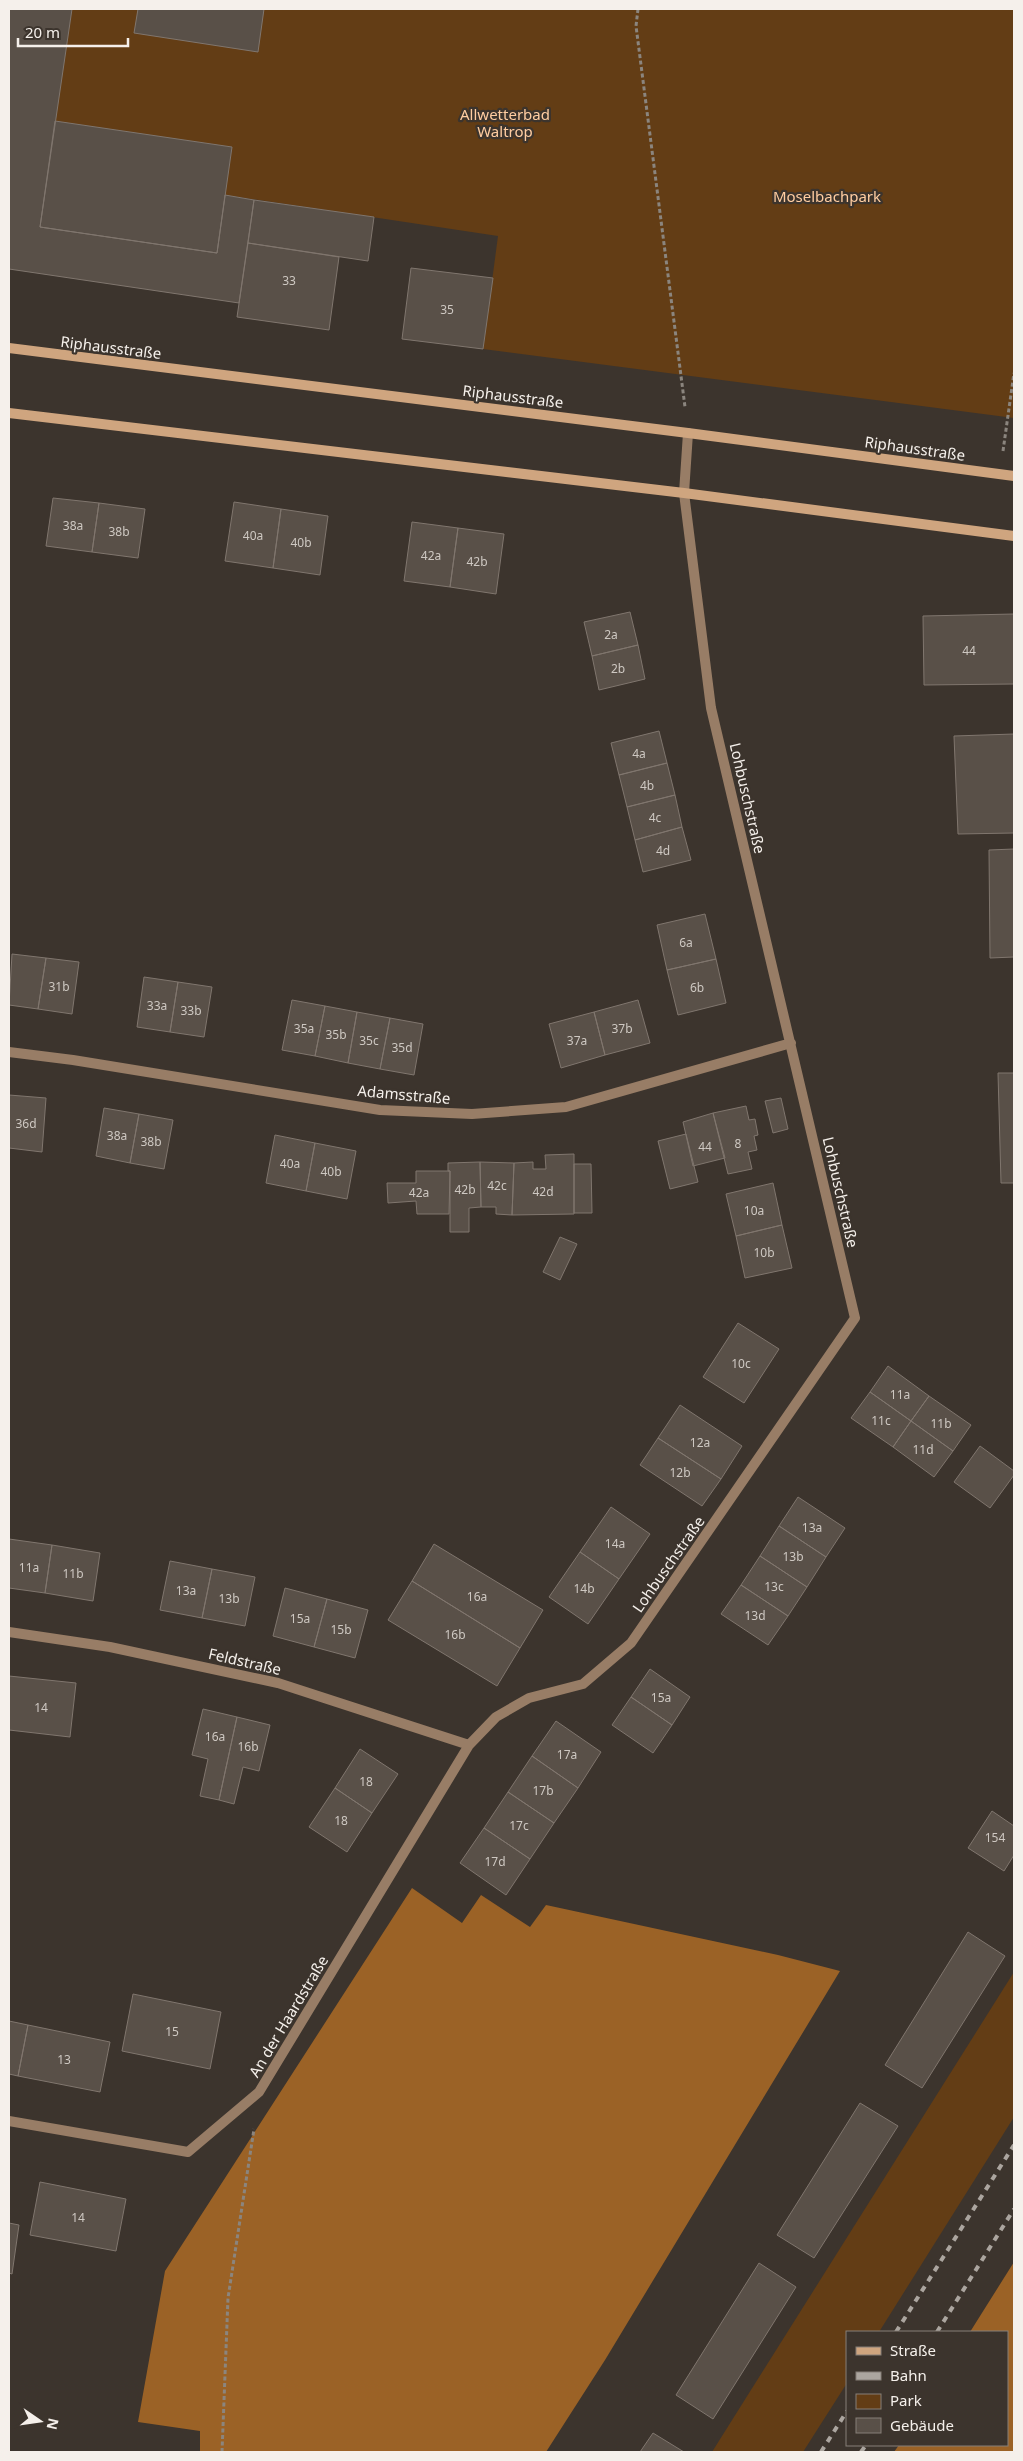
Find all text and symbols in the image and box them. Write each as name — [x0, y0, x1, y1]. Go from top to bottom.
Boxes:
scale bar — [18, 15, 128, 47]
text: 20 m — [25, 22, 60, 42]
park label: Allwetterbad Waltrop — [460, 104, 550, 141]
park label: Moselbachpark — [773, 186, 881, 206]
house number: 33 — [282, 272, 296, 289]
house number: 35 — [440, 301, 454, 318]
street label: Riphausstraße — [59, 331, 163, 363]
street label: Riphausstraße — [461, 380, 565, 412]
street label: Riphausstraße — [863, 431, 967, 465]
house number: 38a — [63, 517, 83, 534]
house number: 38b — [108, 523, 130, 540]
house number: 40a — [243, 527, 263, 544]
house number: 40b — [290, 534, 312, 551]
house number: 42a — [421, 547, 441, 564]
house number: 42b — [466, 553, 488, 570]
house number: 2a — [604, 626, 618, 643]
house number: 44 — [962, 642, 976, 659]
house number: 2b — [611, 660, 625, 677]
street label: Lohbuschstraße — [726, 741, 770, 855]
house number: 4a — [632, 745, 646, 762]
house number: 4b — [640, 777, 654, 794]
house number: 4c — [649, 809, 662, 826]
house number: 4d — [656, 842, 670, 859]
house number: 6a — [679, 934, 693, 951]
house number: 31b — [48, 978, 70, 995]
house number: 6b — [690, 979, 704, 996]
house number: 33a — [147, 997, 167, 1014]
house number: 33b — [180, 1002, 202, 1019]
house number: 35a — [294, 1020, 314, 1037]
house number: 37b — [611, 1020, 633, 1037]
house number: 35b — [325, 1026, 347, 1043]
house number: 35c — [359, 1032, 379, 1049]
house number: 37a — [567, 1032, 587, 1049]
house number: 35d — [391, 1039, 413, 1056]
street label: Adamsstraße — [357, 1080, 451, 1108]
house number: 36d — [15, 1115, 37, 1132]
house number: 38a — [107, 1127, 127, 1144]
house number: 38b — [140, 1133, 162, 1150]
house number: 8 — [735, 1135, 742, 1152]
street label: Lohbuschstraße — [819, 1135, 863, 1249]
house number: 44 — [698, 1138, 712, 1155]
house number: 40a — [280, 1155, 300, 1172]
house number: 40b — [320, 1163, 342, 1180]
house number: 42c — [487, 1177, 507, 1194]
house number: 42b — [454, 1181, 476, 1198]
house number: 42d — [532, 1183, 554, 1200]
house number: 42a — [409, 1184, 429, 1201]
house number: 10a — [744, 1202, 764, 1219]
house number: 10b — [753, 1244, 775, 1261]
house number: 10c — [731, 1355, 751, 1372]
house number: 11a — [890, 1386, 910, 1403]
house number: 11c — [871, 1412, 891, 1429]
house number: 11b — [930, 1415, 952, 1432]
house number: 12a — [690, 1434, 710, 1451]
house number: 11d — [912, 1441, 934, 1458]
house number: 12b — [669, 1464, 691, 1481]
street label: Lohbuschstraße — [627, 1512, 709, 1616]
house number: 13a — [802, 1519, 822, 1536]
house number: 14a — [605, 1535, 625, 1552]
house number: 13b — [782, 1548, 804, 1565]
house number: 11a — [19, 1559, 39, 1576]
house number: 11b — [62, 1565, 84, 1582]
house number: 13c — [764, 1578, 784, 1595]
house number: 14b — [573, 1580, 595, 1597]
house number: 13a — [176, 1582, 196, 1599]
house number: 16a — [467, 1588, 487, 1605]
house number: 13b — [218, 1590, 240, 1607]
house number: 13d — [744, 1607, 766, 1624]
house number: 15a — [290, 1610, 310, 1627]
house number: 15b — [330, 1621, 352, 1638]
house number: 16b — [444, 1626, 466, 1643]
street label: Feldstraße — [207, 1643, 283, 1679]
house number: 15a — [651, 1689, 671, 1706]
house number: 14 — [34, 1699, 48, 1716]
house number: 16a — [205, 1728, 225, 1745]
house number: 16b — [237, 1738, 259, 1755]
house number: 17a — [557, 1746, 577, 1763]
house number: 18 — [359, 1773, 373, 1790]
house number: 17b — [532, 1782, 554, 1799]
house number: 18 — [334, 1812, 348, 1829]
house number: 17c — [509, 1817, 529, 1834]
house number: 154 — [985, 1829, 1005, 1846]
house number: 17d — [484, 1853, 506, 1870]
street label: An der Haardstraße — [244, 1952, 332, 2080]
house number: 15 — [165, 2023, 179, 2040]
house number: 13 — [57, 2051, 71, 2068]
house number: 14 — [71, 2209, 85, 2226]
legend — [846, 2331, 1008, 2446]
text: Straße — [890, 2340, 936, 2360]
text: Bahn — [890, 2365, 927, 2385]
text: Park — [890, 2390, 922, 2410]
north arrow — [15, 2396, 65, 2446]
text: Gebäude — [890, 2415, 954, 2435]
text: N — [43, 2416, 64, 2432]

